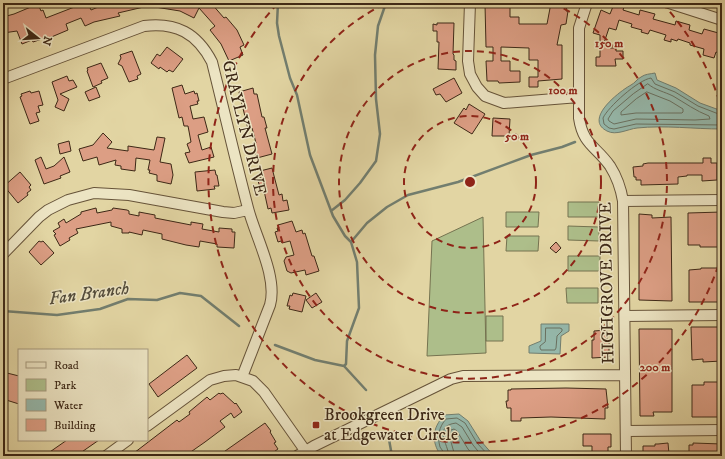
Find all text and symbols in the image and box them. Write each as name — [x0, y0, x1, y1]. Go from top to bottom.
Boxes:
north arrow — [18, 18, 58, 58]
text: N — [39, 34, 55, 47]
text: 150 m — [595, 36, 623, 51]
street label: GRAYLYN DRIVE — [217, 58, 271, 198]
text: 100 m — [549, 83, 577, 98]
text: 50 m — [504, 129, 529, 144]
centre of rings — [463, 175, 477, 189]
street label: HIGHGROVE DRIVE — [595, 202, 619, 364]
water label: Fan Branch — [47, 277, 131, 311]
legend — [18, 349, 148, 441]
text: Road — [54, 358, 79, 373]
text: 200 m — [640, 360, 670, 375]
text: Park — [54, 378, 76, 393]
text: Water — [53, 398, 83, 413]
place label: Brookgreen Drive at Edgewater Circle — [324, 404, 458, 446]
text: Building — [54, 418, 95, 433]
marker: Brookgreen Drive at Edgewater Circle — [311, 420, 321, 430]

